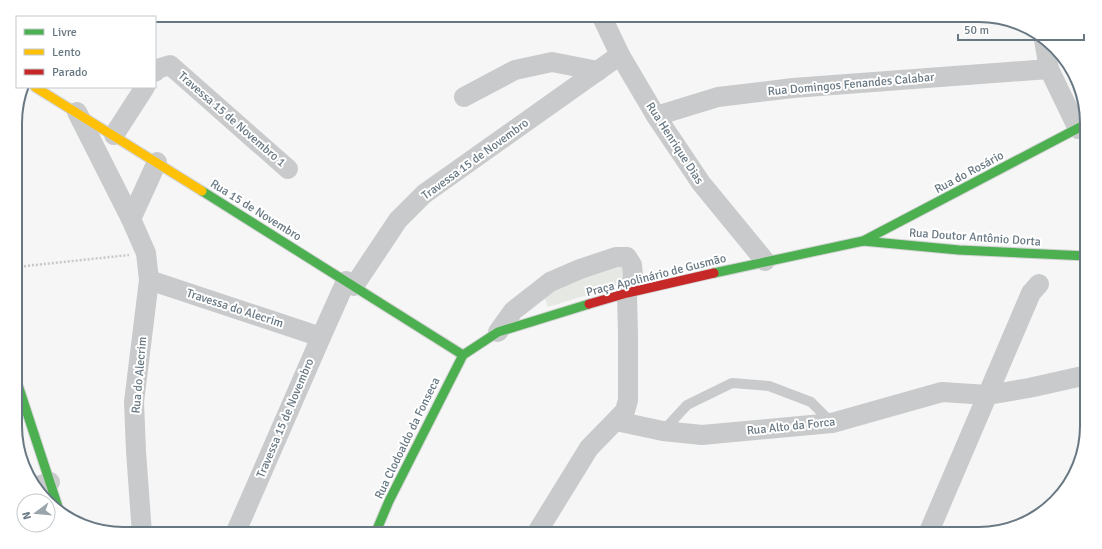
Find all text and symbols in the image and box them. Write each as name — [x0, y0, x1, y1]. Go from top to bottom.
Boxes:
legend — [16, 16, 156, 88]
scale bar — [958, 16, 1084, 42]
text: 50 m — [964, 23, 989, 38]
text: Livre — [52, 25, 77, 40]
text: Lento — [52, 45, 81, 60]
text: Parado — [52, 65, 88, 80]
street label: Travessa 15 de Novembro 1 — [175, 69, 289, 170]
street label: Rua Domingos Fenandes Calabar — [767, 70, 936, 99]
street label: Rua Henrique Dias — [643, 99, 707, 187]
street label: Travessa 15 de Novembro — [419, 116, 532, 203]
street label: Rua do Rosário — [932, 148, 1006, 197]
street label: Rua 15 de Novembro — [207, 176, 304, 245]
street label: Rua Doutor Antônio Dorta — [909, 225, 1041, 250]
street label: Praça Apolinário de Gusmão — [585, 251, 728, 300]
street label: Travessa do Alecrim — [184, 286, 285, 331]
street label: Rua do Alecrim — [129, 336, 150, 414]
street label: Travessa 15 de Novembro — [253, 356, 317, 480]
street label: Rua Clodoaldo da Fonseca — [371, 375, 443, 501]
street label: Rua Alto da Forca — [746, 414, 836, 439]
north arrow — [16, 493, 56, 533]
text: N — [20, 510, 34, 521]

